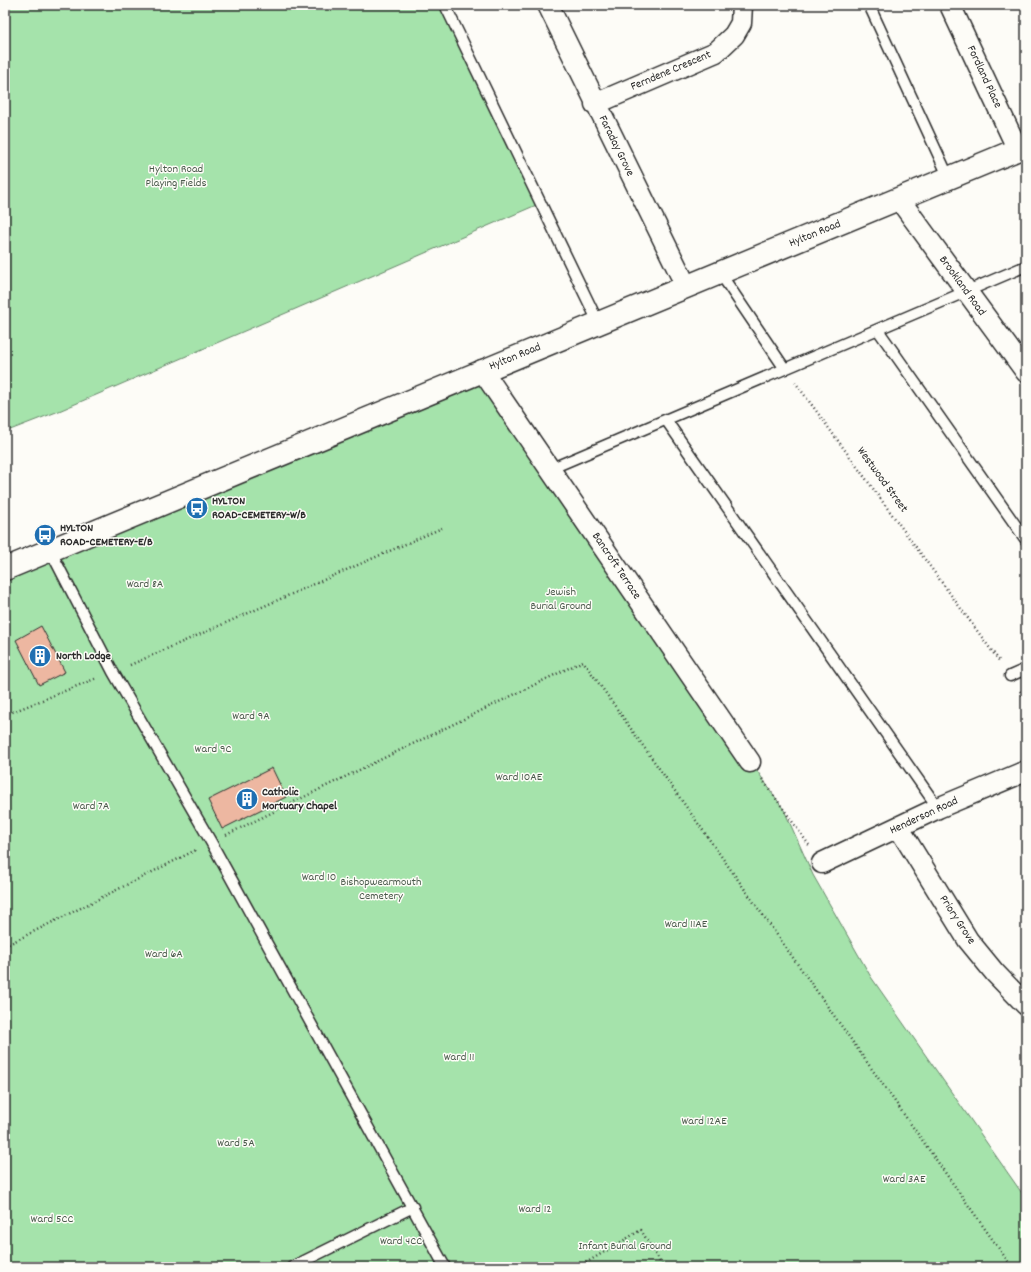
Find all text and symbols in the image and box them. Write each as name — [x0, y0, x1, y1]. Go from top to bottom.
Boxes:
street label: Fordland Place — [962, 43, 1006, 111]
street label: Ferndene Crescent — [628, 46, 714, 96]
street label: Faraday Grove — [594, 113, 638, 179]
park label: Hylton Road Playing Fields — [146, 161, 206, 192]
street label: Hylton Road — [787, 216, 843, 252]
street label: Brookland Road — [934, 252, 990, 320]
street label: Hylton Road — [487, 339, 543, 375]
street label: Westwood Street — [852, 444, 912, 517]
place label: HYLTON ROAD-CEMETERY-W/B — [212, 493, 306, 524]
bus stop icon: HYLTON ROAD-CEMETERY-W/B — [184, 495, 210, 521]
place label: HYLTON ROAD-CEMETERY-E/B — [60, 520, 153, 551]
bus stop icon: HYLTON ROAD-CEMETERY-E/B — [32, 522, 58, 548]
street label: Bancroft Terrace — [587, 529, 645, 603]
park label: Ward 8A — [127, 576, 164, 593]
park label: Jewish Burial Ground — [531, 584, 591, 615]
building icon: North Lodge — [27, 643, 53, 669]
place label: North Lodge — [56, 648, 112, 665]
park label: Ward 9A — [232, 708, 270, 725]
park label: Ward 9C — [195, 741, 231, 758]
park label: Ward 10AE — [496, 769, 543, 786]
place label: Catholic Mortuary Chapel — [262, 784, 337, 815]
building icon: Catholic Mortuary Chapel — [234, 786, 260, 812]
street label: Henderson Road — [887, 793, 961, 839]
park label: Ward 7A — [73, 798, 110, 815]
park label: Ward 10 — [302, 869, 336, 886]
park label: Bishopwearmouth Cemetery — [340, 874, 422, 905]
street label: Priory Grove — [935, 892, 979, 948]
park label: Ward 11AE — [665, 916, 708, 933]
park label: Ward 6A — [145, 946, 183, 963]
park label: Ward 11 — [444, 1049, 474, 1066]
park label: Ward 12AE — [681, 1113, 727, 1130]
park label: Ward 5A — [217, 1135, 255, 1152]
park label: Ward 3AE — [883, 1171, 926, 1188]
park label: Ward 12 — [518, 1201, 552, 1218]
park label: Ward 5CC — [31, 1211, 73, 1228]
park label: Ward 4CC — [380, 1233, 422, 1250]
park label: Infant Burial Ground — [579, 1238, 671, 1255]

